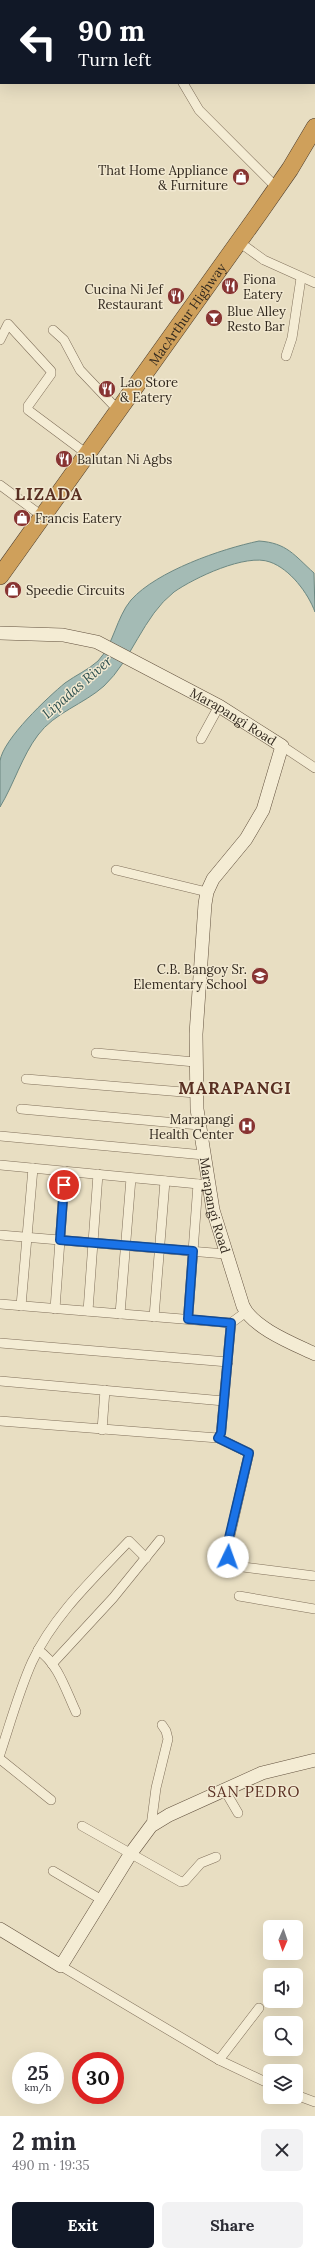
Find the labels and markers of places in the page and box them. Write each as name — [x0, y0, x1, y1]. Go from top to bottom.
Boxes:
place label: That Home Appliance & Furniture — [98, 162, 228, 194]
shop icon: That Home Appliance & Furniture — [231, 167, 251, 187]
place label: Fiona Eatery — [243, 271, 283, 303]
restaurant icon: Fiona Eatery — [220, 276, 240, 296]
place label: Cucina Ni Jef Restaurant — [84, 281, 165, 313]
restaurant icon: Cucina Ni Jef Restaurant — [166, 286, 186, 306]
place label: Blue Alley Resto Bar — [227, 303, 286, 335]
bar icon: Blue Alley Resto Bar — [204, 308, 224, 328]
place label: Lao Store & Eatery — [120, 374, 178, 406]
restaurant icon: Lao Store & Eatery — [97, 379, 117, 399]
restaurant icon: Balutan Ni Agbs — [54, 449, 74, 469]
place label: Balutan Ni Agbs — [77, 451, 172, 468]
shop icon: Francis Eatery — [12, 508, 32, 528]
place label: Francis Eatery — [35, 510, 122, 527]
shop icon: Speedie Circuits — [3, 580, 23, 600]
place label: Speedie Circuits — [26, 582, 125, 599]
place label: C.B. Bangoy Sr. Elementary School — [133, 961, 247, 993]
school or university icon: C.B. Bangoy Sr. Elementary School — [250, 966, 270, 986]
place label: Marapangi Health Center — [149, 1111, 234, 1143]
hospital icon: Marapangi Health Center — [237, 1116, 257, 1136]
pin — [47, 1168, 81, 1202]

